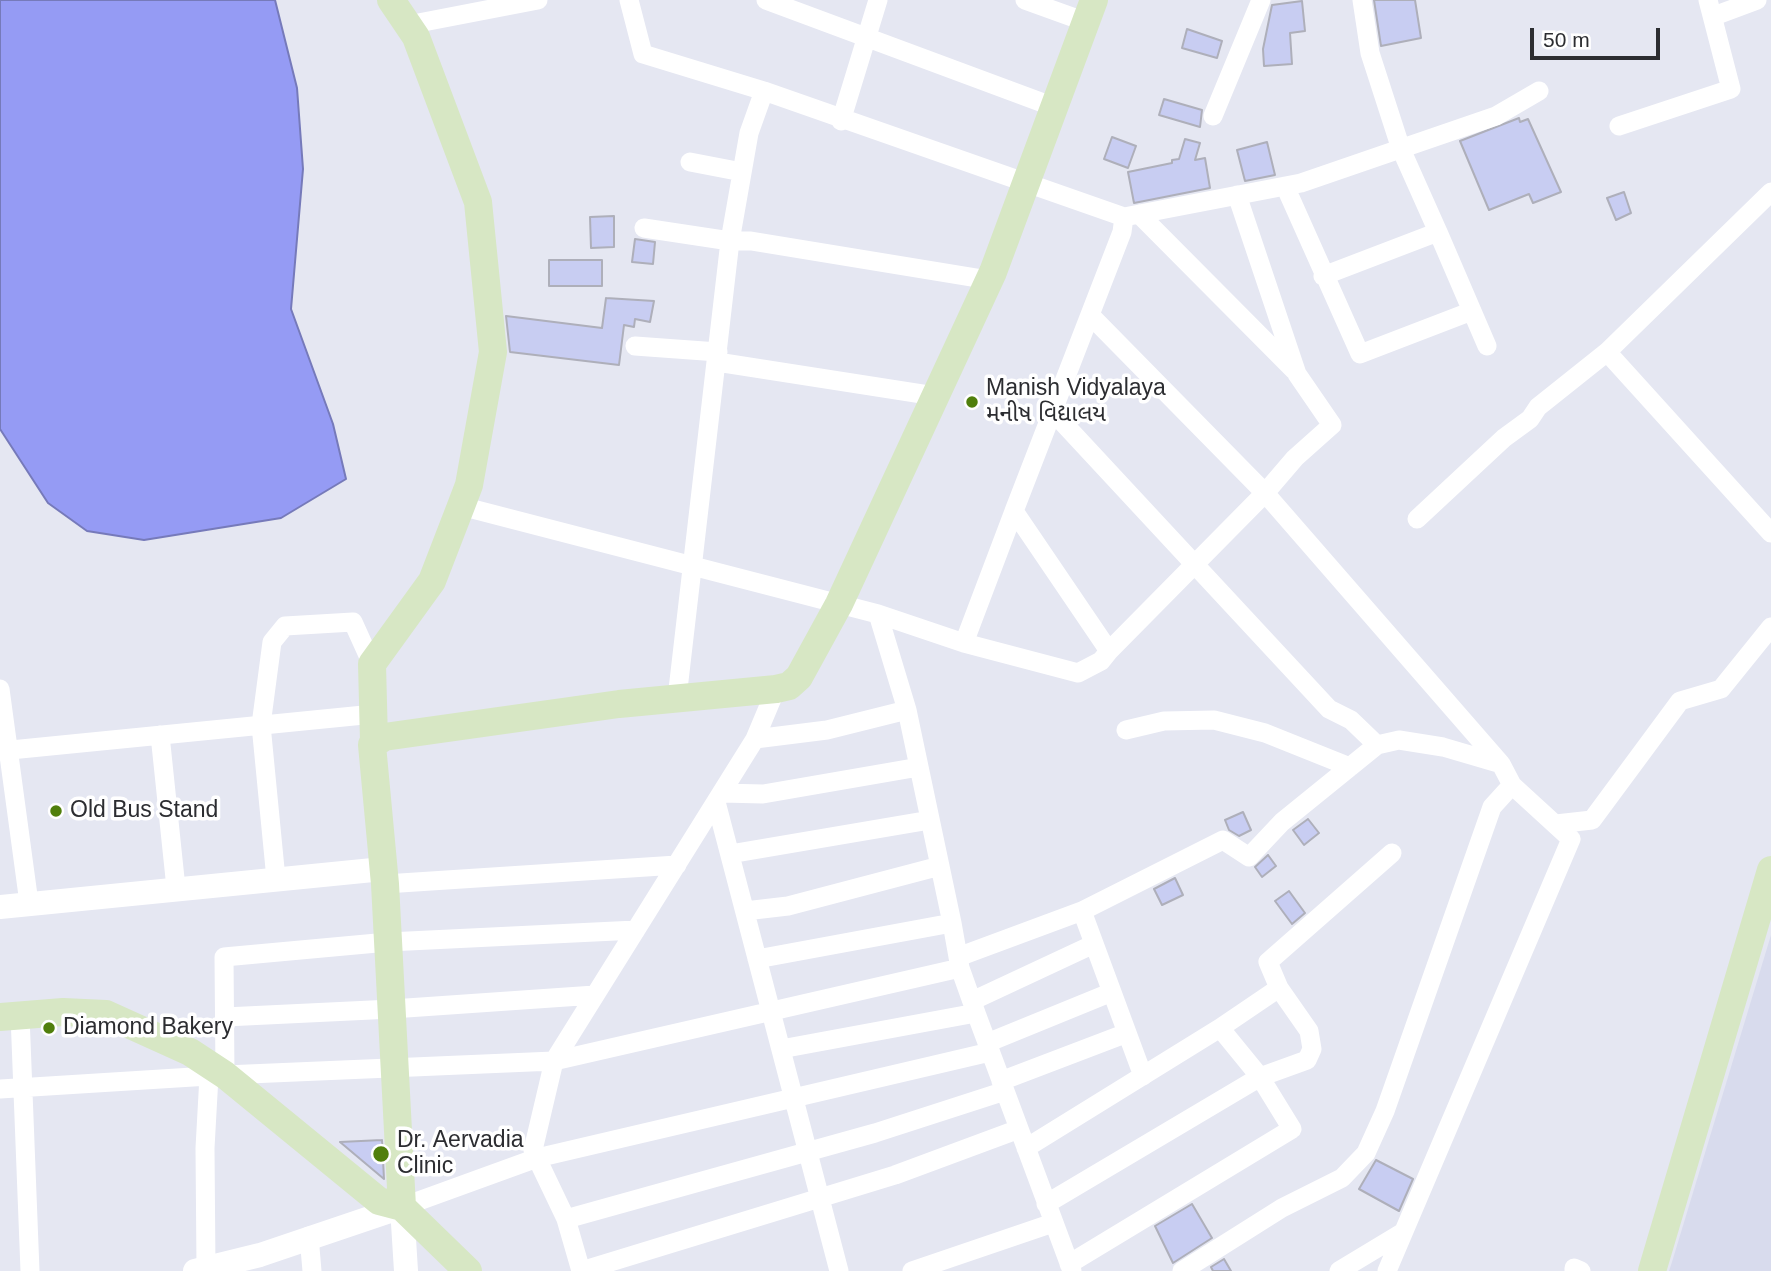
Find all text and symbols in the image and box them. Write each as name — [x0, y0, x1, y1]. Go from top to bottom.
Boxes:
scale bar — [1533, 14, 1662, 58]
text: 50 m — [1543, 28, 1590, 51]
place label: Manish Vidyalaya મનીષ વિદ્યાલય — [986, 375, 1166, 429]
marker: Manish Vidyalaya મનીષ વિદ્યાલય — [964, 394, 980, 410]
place label: Old Bus Stand — [70, 797, 218, 825]
marker: Old Bus Stand — [48, 803, 64, 819]
place label: Diamond Bakery — [63, 1014, 233, 1042]
marker: Diamond Bakery — [41, 1020, 57, 1036]
place label: Dr. Aervadia Clinic — [397, 1127, 524, 1181]
marker: Dr. Aervadia Clinic — [371, 1144, 391, 1164]

